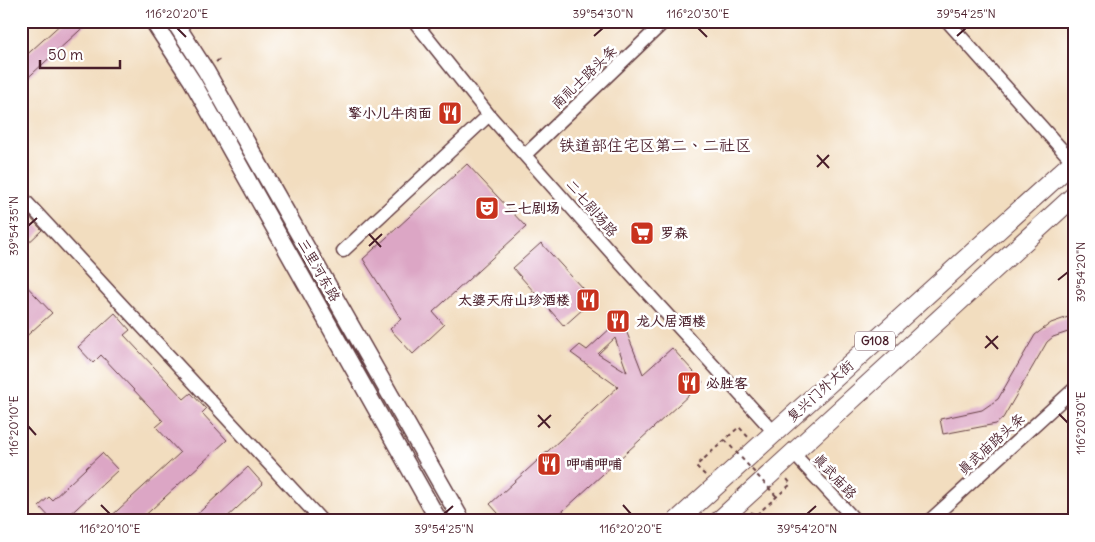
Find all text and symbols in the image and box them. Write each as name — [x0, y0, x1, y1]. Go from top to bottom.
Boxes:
text: 116°20'20"E — [146, 6, 208, 21]
text: 39°54'30"N — [573, 6, 633, 21]
text: 116°20'30"E — [666, 6, 730, 21]
text: 39°54'25"N — [936, 6, 996, 21]
scale bar — [40, 38, 120, 70]
street label: 南礼士路头条 — [548, 41, 620, 113]
text: 50 m — [48, 45, 83, 64]
restaurant icon: 擎小儿牛肉面 — [437, 100, 463, 126]
place label: 擎小儿牛肉面 — [348, 104, 432, 122]
district label: 铁道部住宅区第二、二社区 — [559, 135, 751, 155]
street label: 二七剧场路 — [562, 176, 622, 240]
theatre icon: 二七剧场 — [474, 195, 500, 221]
text: 39°54'35"N — [6, 196, 21, 256]
place label: 二七剧场 — [504, 199, 560, 217]
supermarket icon: 罗森 — [629, 220, 655, 246]
place label: 罗森 — [660, 224, 688, 242]
street label: 三里河东路 — [294, 235, 344, 305]
text: 39°54'20"N — [1073, 242, 1088, 302]
restaurant icon: 太婆天府山珍酒楼 — [575, 287, 601, 313]
place label: 太婆天府山珍酒楼 — [458, 291, 570, 309]
restaurant icon: 龙人居酒楼 — [605, 308, 631, 334]
place label: 龙人居酒楼 — [636, 312, 706, 330]
road number: G108 — [855, 332, 895, 351]
street label: 复兴门外大街 — [783, 356, 857, 426]
restaurant icon: 必胜客 — [676, 370, 702, 396]
place label: 必胜客 — [706, 374, 748, 392]
text: 116°20'30"E — [1073, 391, 1088, 455]
text: 116°20'10"E — [6, 395, 21, 457]
street label: 真武庙路头条 — [954, 409, 1028, 479]
street label: 真武庙路 — [809, 449, 861, 503]
restaurant icon: 呷哺呷哺 — [536, 451, 562, 477]
place label: 呷哺呷哺 — [566, 455, 622, 473]
text: 116°20'10"E — [79, 521, 141, 536]
text: 39°54'25"N — [414, 521, 474, 536]
text: 116°20'20"E — [600, 521, 662, 536]
text: 39°54'20"N — [777, 521, 837, 536]

